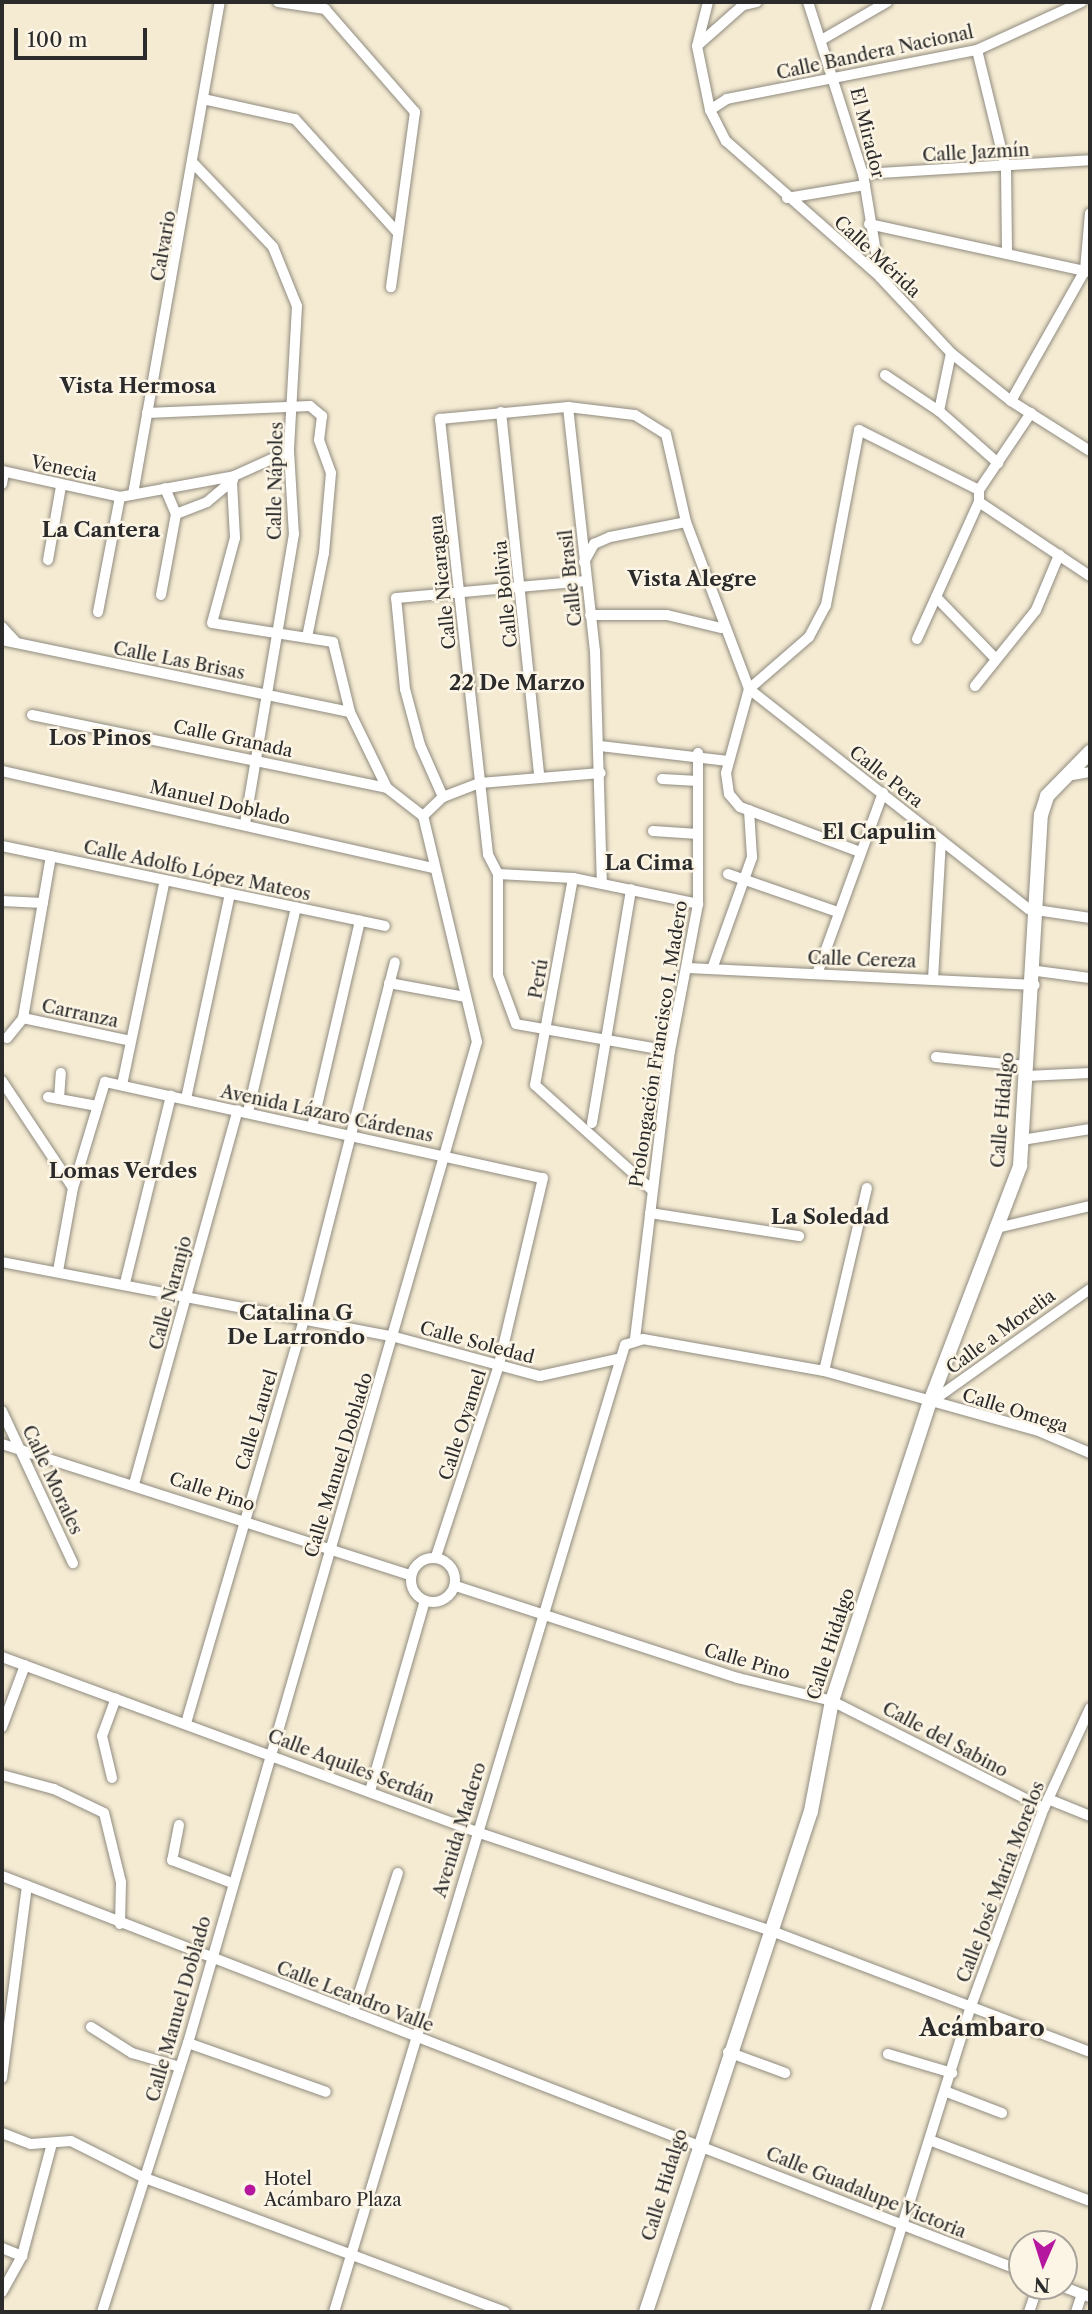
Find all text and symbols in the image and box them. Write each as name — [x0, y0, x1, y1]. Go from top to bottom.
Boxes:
scale bar — [18, 14, 150, 58]
street label: Calle Bandera Nacional — [774, 22, 976, 84]
text: 100 m — [27, 27, 88, 52]
street label: El Mirador — [845, 85, 889, 181]
street label: Calle Jazmín — [922, 139, 1030, 167]
street label: Calvario — [147, 209, 181, 283]
street label: Calle Mérida — [829, 211, 925, 303]
district label: Vista Hermosa — [60, 373, 216, 399]
street label: Calle Nápoles — [264, 422, 288, 540]
street label: Venecia — [29, 451, 99, 487]
street label: Calle Nicaragua — [425, 514, 461, 650]
district label: La Cantera — [42, 517, 160, 543]
street label: Calle Brasil — [555, 529, 587, 627]
street label: Calle Bolivia — [490, 539, 522, 649]
district label: Vista Alegre — [627, 566, 757, 592]
street label: Calle Las Brisas — [111, 638, 247, 684]
district label: 22 De Marzo — [449, 670, 585, 696]
street label: Calle Granada — [171, 716, 295, 762]
district label: Los Pinos — [49, 725, 151, 751]
street label: Calle Pera — [845, 742, 927, 812]
street label: Manuel Doblado — [148, 776, 292, 830]
district label: El Capulin — [822, 819, 936, 845]
street label: Calle Adolfo López Mateos — [81, 836, 313, 906]
district label: La Cima — [604, 850, 694, 876]
street label: Prolongación Francisco I. Madero — [626, 899, 692, 1189]
street label: Calle Cereza — [807, 947, 917, 973]
street label: Perú — [525, 957, 553, 1001]
street label: Carranza — [40, 995, 120, 1033]
street label: Calle Hidalgo — [987, 1051, 1019, 1169]
street label: Avenida Lázaro Cárdenas — [219, 1081, 435, 1147]
district label: Lomas Verdes — [48, 1158, 198, 1184]
district label: La Soledad — [771, 1204, 889, 1230]
street label: Calle Naranjo — [145, 1234, 197, 1352]
street label: Calle a Morelia — [942, 1285, 1060, 1379]
district label: Catalina G De Larrondo — [227, 1300, 365, 1350]
street label: Calle Soledad — [417, 1317, 537, 1369]
street label: Calle Laurel — [231, 1367, 283, 1473]
street label: Calle Oyamel — [435, 1367, 491, 1483]
street label: Calle Manuel Doblado — [301, 1370, 377, 1560]
street label: Calle Omega — [959, 1385, 1071, 1437]
street label: Calle Morales — [17, 1422, 87, 1538]
street label: Calle Pino — [167, 1468, 257, 1516]
street label: Calle Hidalgo — [803, 1585, 859, 1703]
street label: Calle Pino — [701, 1639, 793, 1685]
street label: Calle del Sabino — [879, 1698, 1011, 1782]
street label: Calle Aquiles Serdán — [264, 1725, 438, 1809]
street label: Avenida Madero — [429, 1760, 491, 1900]
street label: Calle José María Morelos — [953, 1778, 1049, 1986]
street label: Calle Manuel Doblado — [142, 1914, 216, 2104]
street label: Calle Leandro Valle — [273, 1957, 437, 2037]
district label: Acámbaro — [919, 2014, 1045, 2042]
street label: Calle Hidalgo — [638, 2126, 692, 2244]
street label: Calle Guadalupe Victoria — [762, 2143, 970, 2243]
place label: Hotel Acámbaro Plaza — [264, 2169, 402, 2212]
marker: Hotel Acámbaro Plaza — [242, 2182, 258, 2198]
north arrow — [1008, 2230, 1078, 2300]
text: N — [1033, 2273, 1051, 2296]

